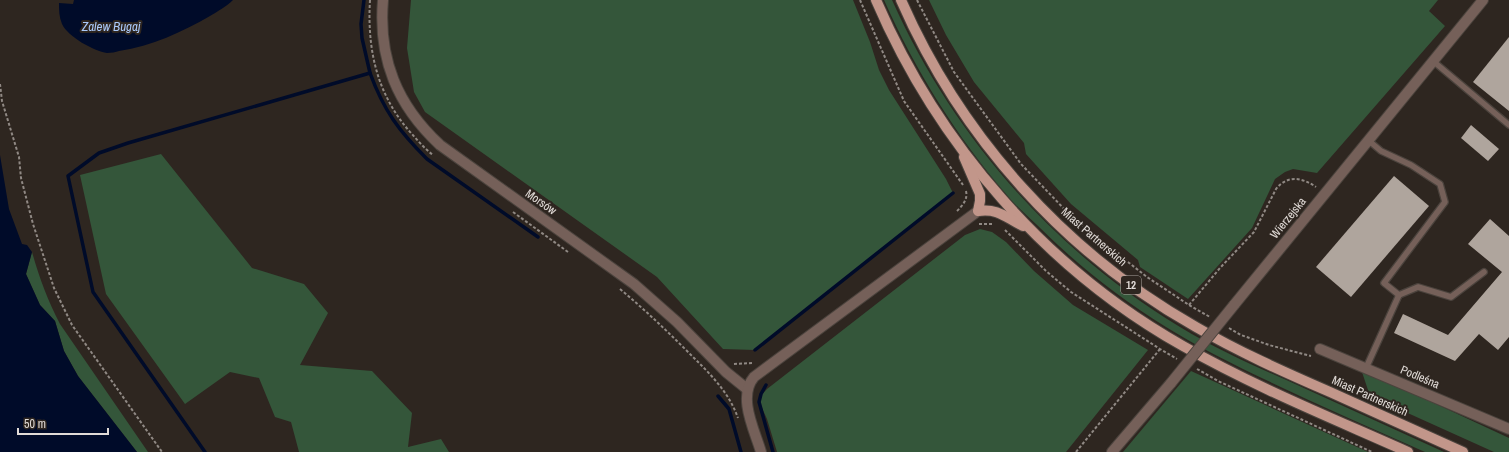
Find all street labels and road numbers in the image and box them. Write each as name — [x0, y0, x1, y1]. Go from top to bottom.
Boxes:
street label: Morsów — [522, 186, 560, 219]
street label: Wierzejska — [1266, 194, 1310, 242]
street label: Miast Partnerskich — [1058, 204, 1130, 270]
road number: 12 — [1121, 276, 1141, 294]
street label: Podleśna — [1398, 362, 1442, 393]
street label: Miast Partnerskich — [1329, 372, 1411, 420]

